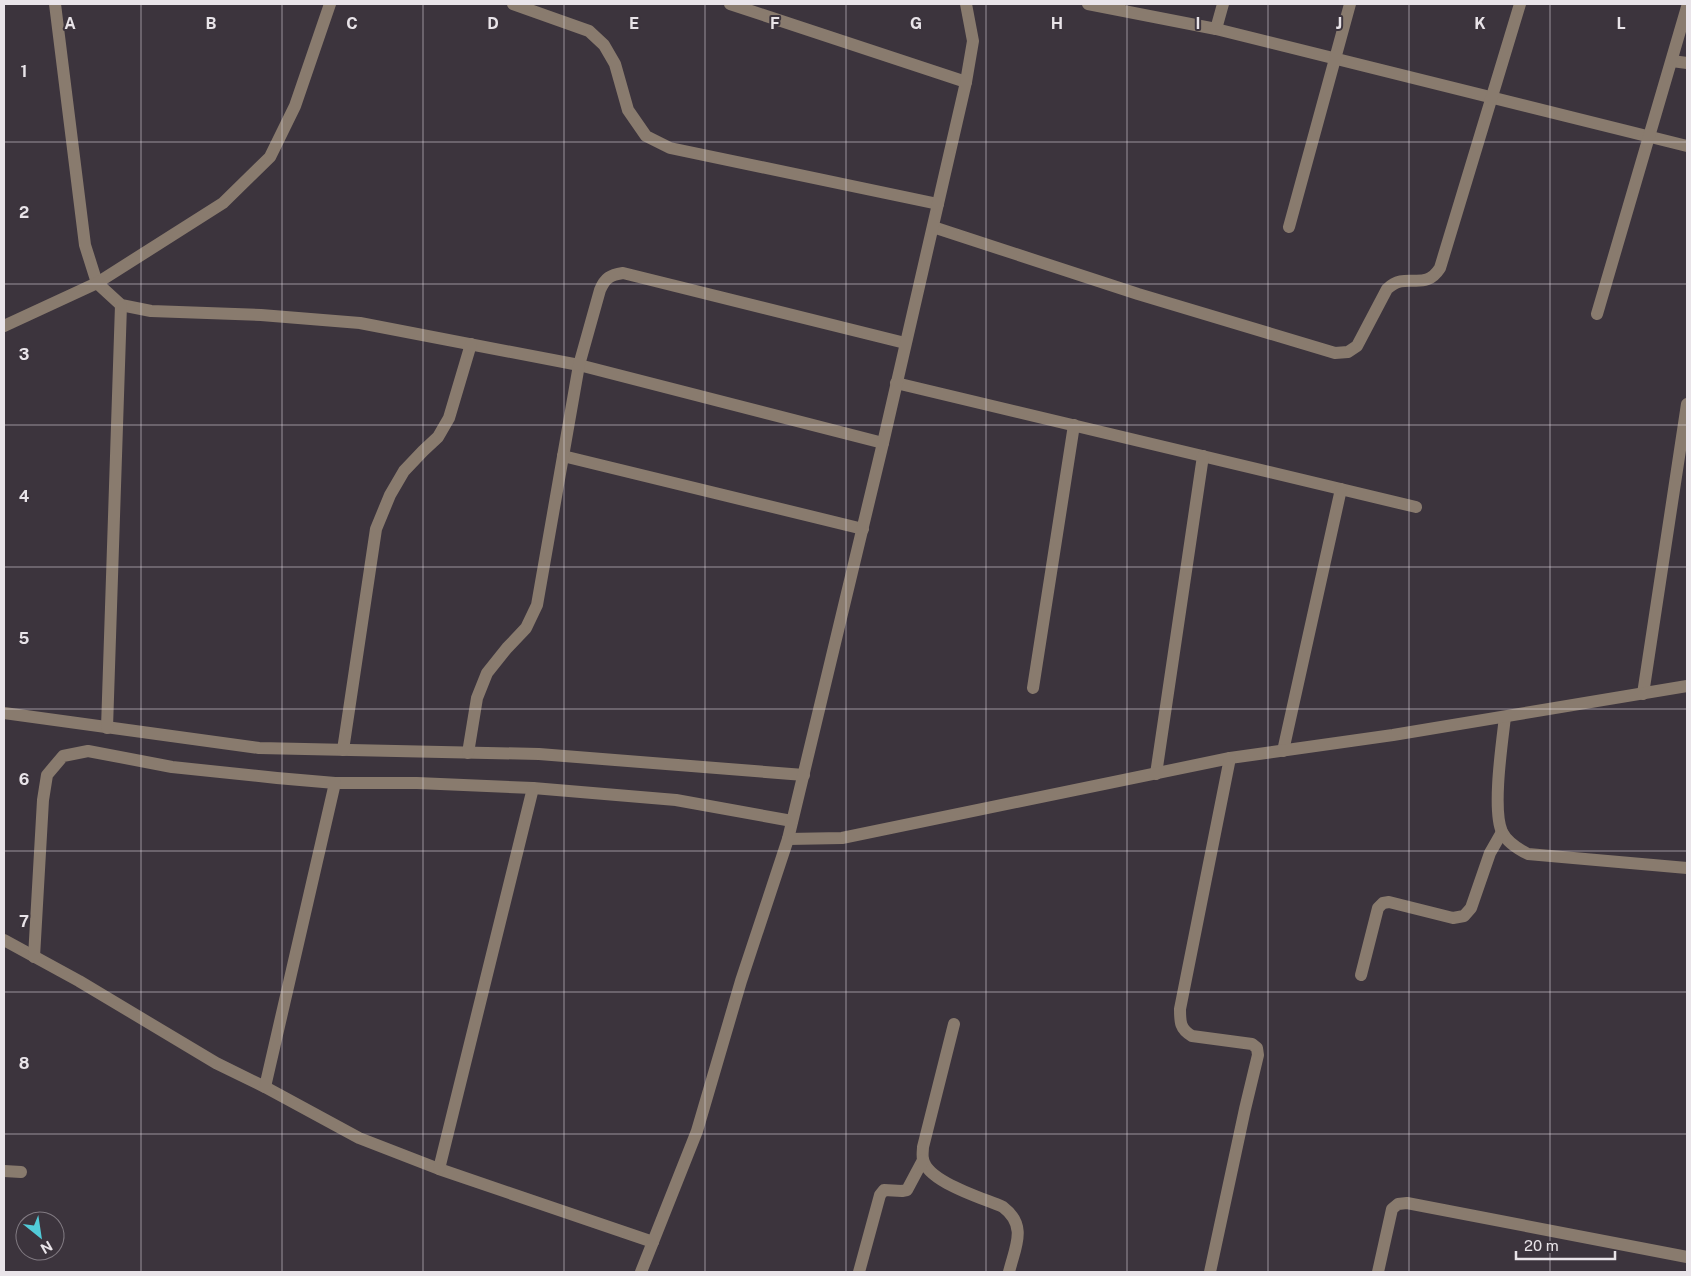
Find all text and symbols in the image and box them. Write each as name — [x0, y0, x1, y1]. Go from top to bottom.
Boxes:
text: A — [64, 14, 76, 33]
text: B — [206, 14, 217, 33]
text: C — [346, 14, 358, 33]
text: D — [487, 14, 499, 33]
text: E — [629, 14, 639, 33]
text: F — [770, 14, 780, 33]
text: G — [910, 14, 922, 33]
text: H — [1051, 14, 1063, 33]
text: I — [1196, 14, 1200, 33]
text: J — [1336, 14, 1342, 33]
text: K — [1474, 14, 1486, 33]
text: L — [1616, 14, 1626, 33]
text: 1 — [21, 62, 27, 81]
text: 2 — [19, 203, 29, 222]
text: 3 — [19, 345, 29, 364]
text: 4 — [19, 487, 30, 506]
text: 5 — [19, 629, 30, 648]
text: 6 — [19, 770, 29, 789]
text: 7 — [19, 912, 29, 931]
text: 8 — [19, 1054, 30, 1073]
north arrow — [15, 1211, 65, 1261]
scale bar — [1516, 1228, 1615, 1260]
text: 20 m — [1524, 1237, 1559, 1254]
text: N — [38, 1238, 55, 1257]

